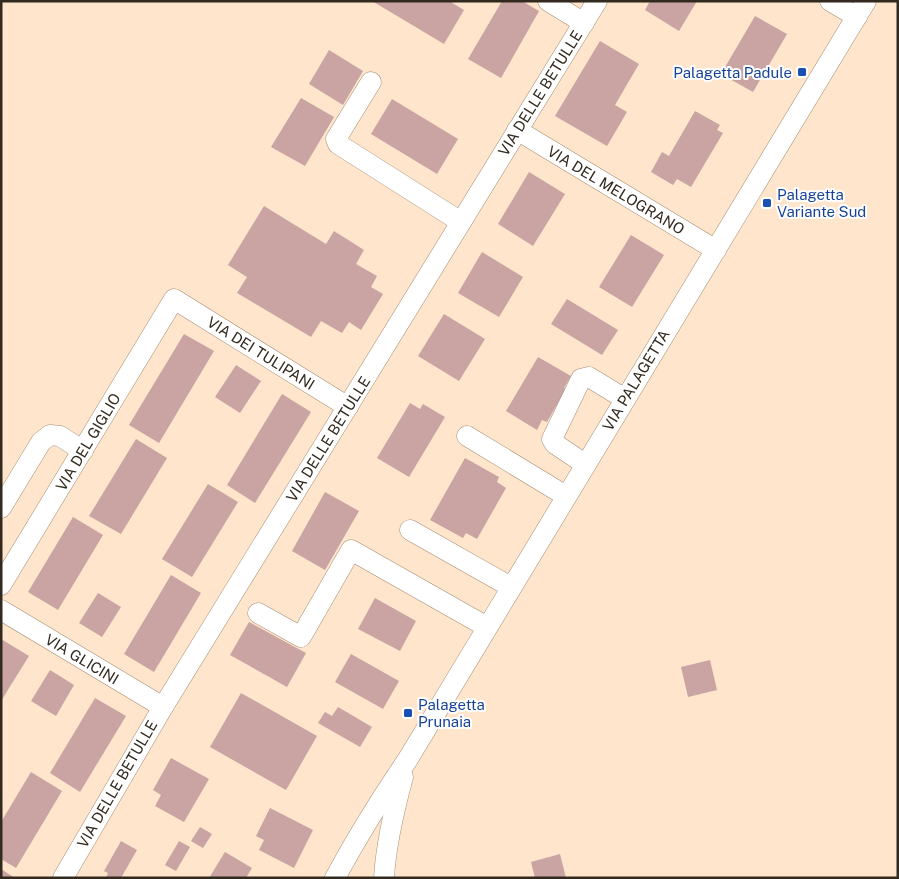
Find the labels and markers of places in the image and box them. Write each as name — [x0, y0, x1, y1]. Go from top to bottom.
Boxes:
place label: Palagetta Padule — [673, 64, 792, 81]
marker: Palagetta Padule — [796, 66, 808, 78]
place label: Palagetta Variante Sud — [777, 186, 866, 220]
marker: Palagetta Variante Sud — [761, 197, 773, 209]
place label: Palagetta Prunaia — [418, 696, 485, 730]
marker: Palagetta Prunaia — [402, 707, 414, 719]

